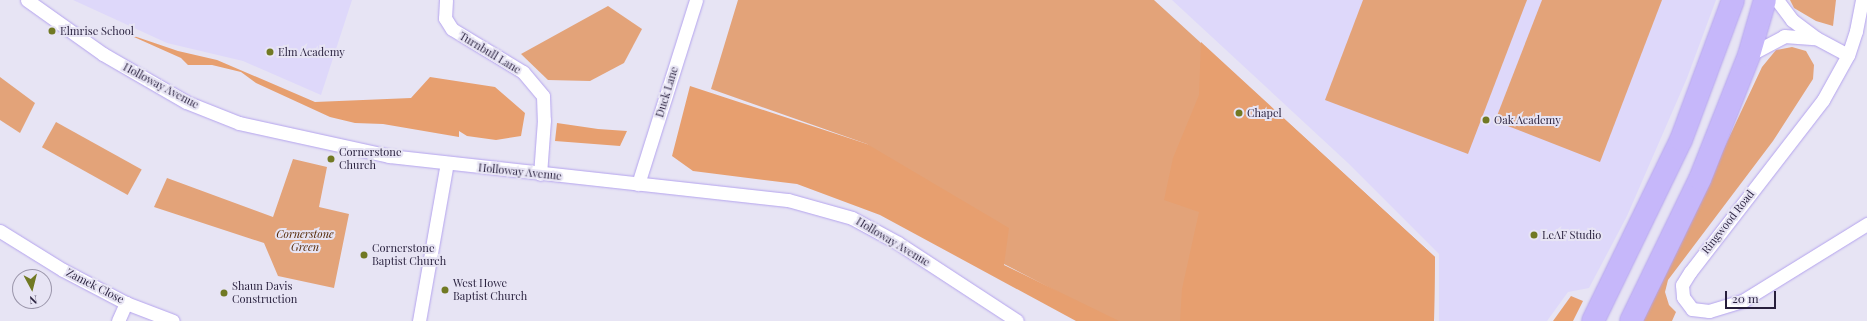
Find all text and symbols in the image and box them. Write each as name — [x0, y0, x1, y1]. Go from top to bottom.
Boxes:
place label: Elmrise School — [60, 24, 134, 38]
marker: Elmrise School — [47, 26, 57, 36]
street label: Turnbull Lane — [457, 29, 523, 77]
place label: Elm Academy — [278, 45, 345, 59]
marker: Elm Academy — [265, 47, 275, 57]
street label: Holloway Avenue — [121, 60, 201, 112]
street label: Duck Lane — [653, 65, 681, 119]
place label: Chapel — [1247, 106, 1282, 120]
marker: Chapel — [1234, 108, 1244, 118]
place label: Oak Academy — [1494, 113, 1561, 127]
marker: Oak Academy — [1481, 115, 1491, 125]
place label: Cornerstone Church — [339, 146, 401, 172]
marker: Cornerstone Church — [326, 154, 336, 164]
street label: Holloway Avenue — [477, 161, 563, 183]
street label: Ringwood Road — [1699, 188, 1757, 256]
street label: Holloway Avenue — [853, 215, 933, 269]
park label: Cornerstone Green — [276, 228, 334, 254]
place label: LeAF Studio — [1542, 228, 1602, 242]
marker: LeAF Studio — [1529, 230, 1539, 240]
place label: Cornerstone Baptist Church — [372, 242, 446, 268]
marker: Cornerstone Baptist Church — [359, 250, 369, 260]
street label: Zamek Close — [64, 266, 126, 306]
north arrow — [12, 269, 52, 309]
place label: West Howe Baptist Church — [453, 277, 527, 303]
place label: Shaun Davis Construction — [232, 280, 297, 306]
scale bar — [1727, 283, 1778, 309]
marker: West Howe Baptist Church — [440, 285, 450, 295]
marker: Shaun Davis Construction — [219, 288, 229, 298]
text: 20 m — [1732, 290, 1759, 306]
text: N — [29, 292, 38, 308]

